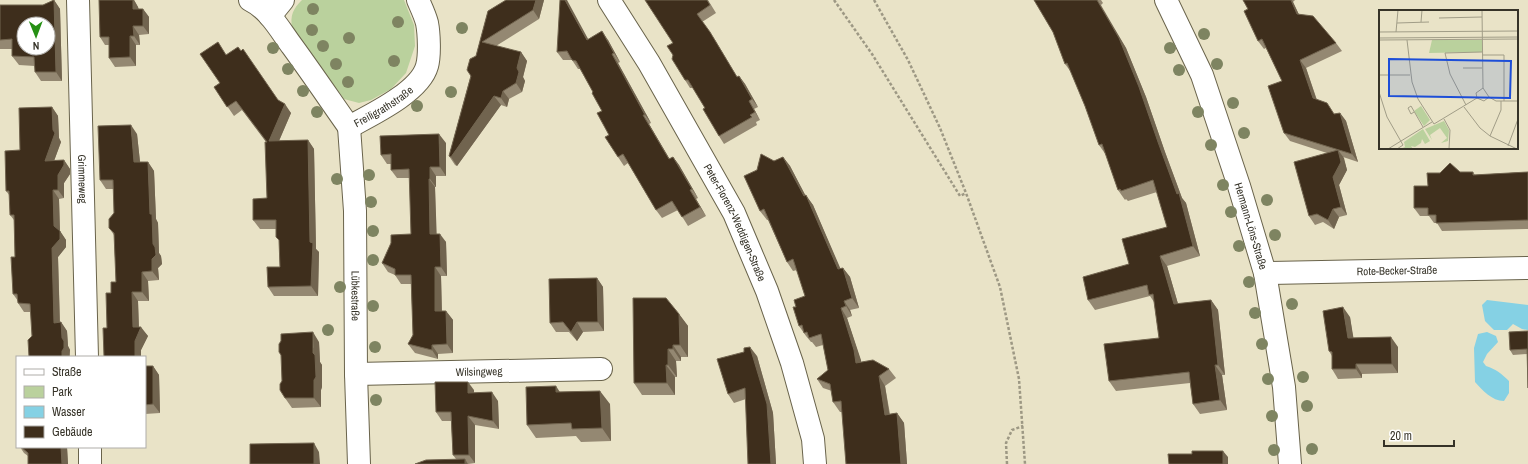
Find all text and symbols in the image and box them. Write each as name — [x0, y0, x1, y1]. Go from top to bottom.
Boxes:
inset map — [1379, 10, 1518, 149]
north arrow — [16, 16, 56, 56]
text: N — [33, 39, 40, 53]
street label: Freiligrathstraße — [351, 83, 416, 130]
street label: Grimmeweg — [75, 154, 90, 204]
street label: Peter-Florenz-Weddigen-Straße — [701, 161, 769, 283]
street label: Hermann-Löns-Straße — [1231, 181, 1271, 271]
street label: Rote-Becker-Straße — [1357, 263, 1437, 278]
street label: Lübkestraße — [348, 271, 363, 321]
legend — [16, 356, 146, 448]
text: Straße — [52, 364, 82, 380]
street label: Wilsingweg — [455, 364, 502, 379]
text: Park — [52, 384, 72, 400]
text: Wasser — [52, 404, 86, 420]
scale bar — [1384, 422, 1454, 448]
text: Gebäude — [52, 424, 93, 440]
text: 20 m — [1390, 428, 1412, 444]

